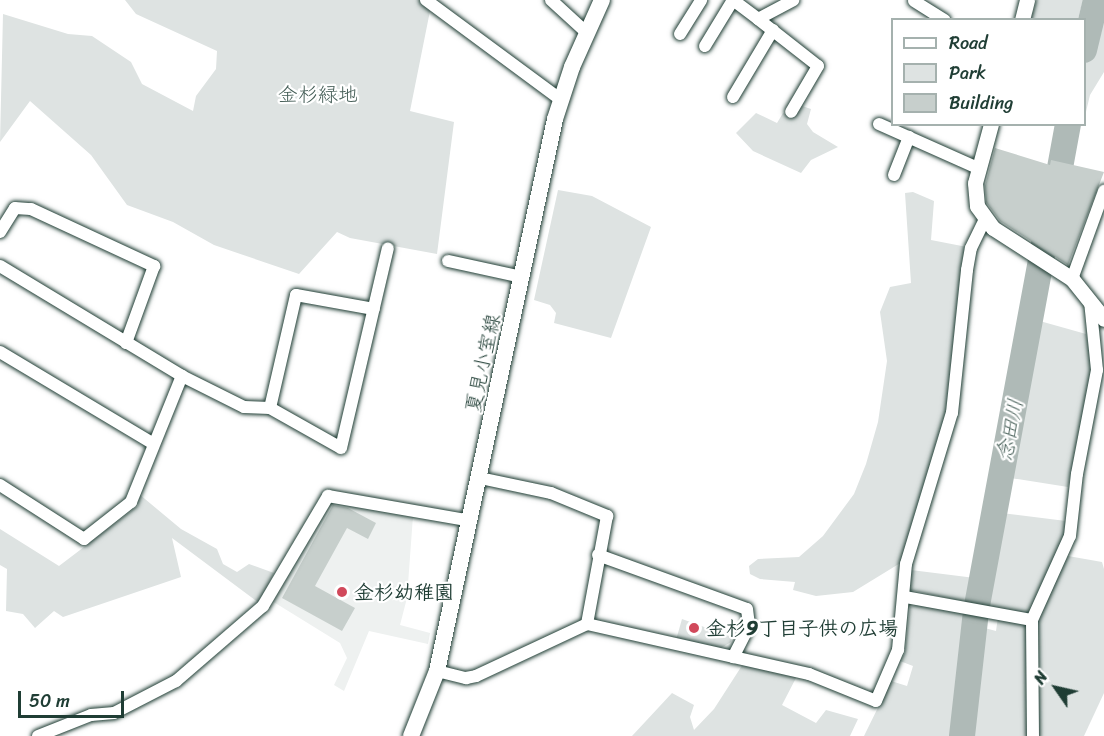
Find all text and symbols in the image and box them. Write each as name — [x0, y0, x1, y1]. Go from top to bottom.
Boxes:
legend — [891, 18, 1086, 126]
text: Road — [949, 27, 988, 59]
text: Park — [949, 57, 986, 89]
park label: 金杉緑地 — [278, 82, 358, 106]
text: Building — [949, 87, 1013, 119]
street label: 夏見小室線 — [461, 312, 505, 414]
water label: 念田川 — [992, 397, 1028, 463]
place label: 金杉幼稚園 — [354, 580, 454, 604]
marker: 金杉幼稚園 — [335, 585, 349, 599]
place label: 金杉9丁目子供の広場 — [706, 616, 898, 640]
marker: 金杉9丁目子供の広場 — [687, 621, 701, 635]
north arrow — [1026, 658, 1086, 718]
text: N — [1026, 665, 1056, 690]
scale bar — [21, 679, 128, 717]
text: 50 m — [29, 685, 70, 717]

